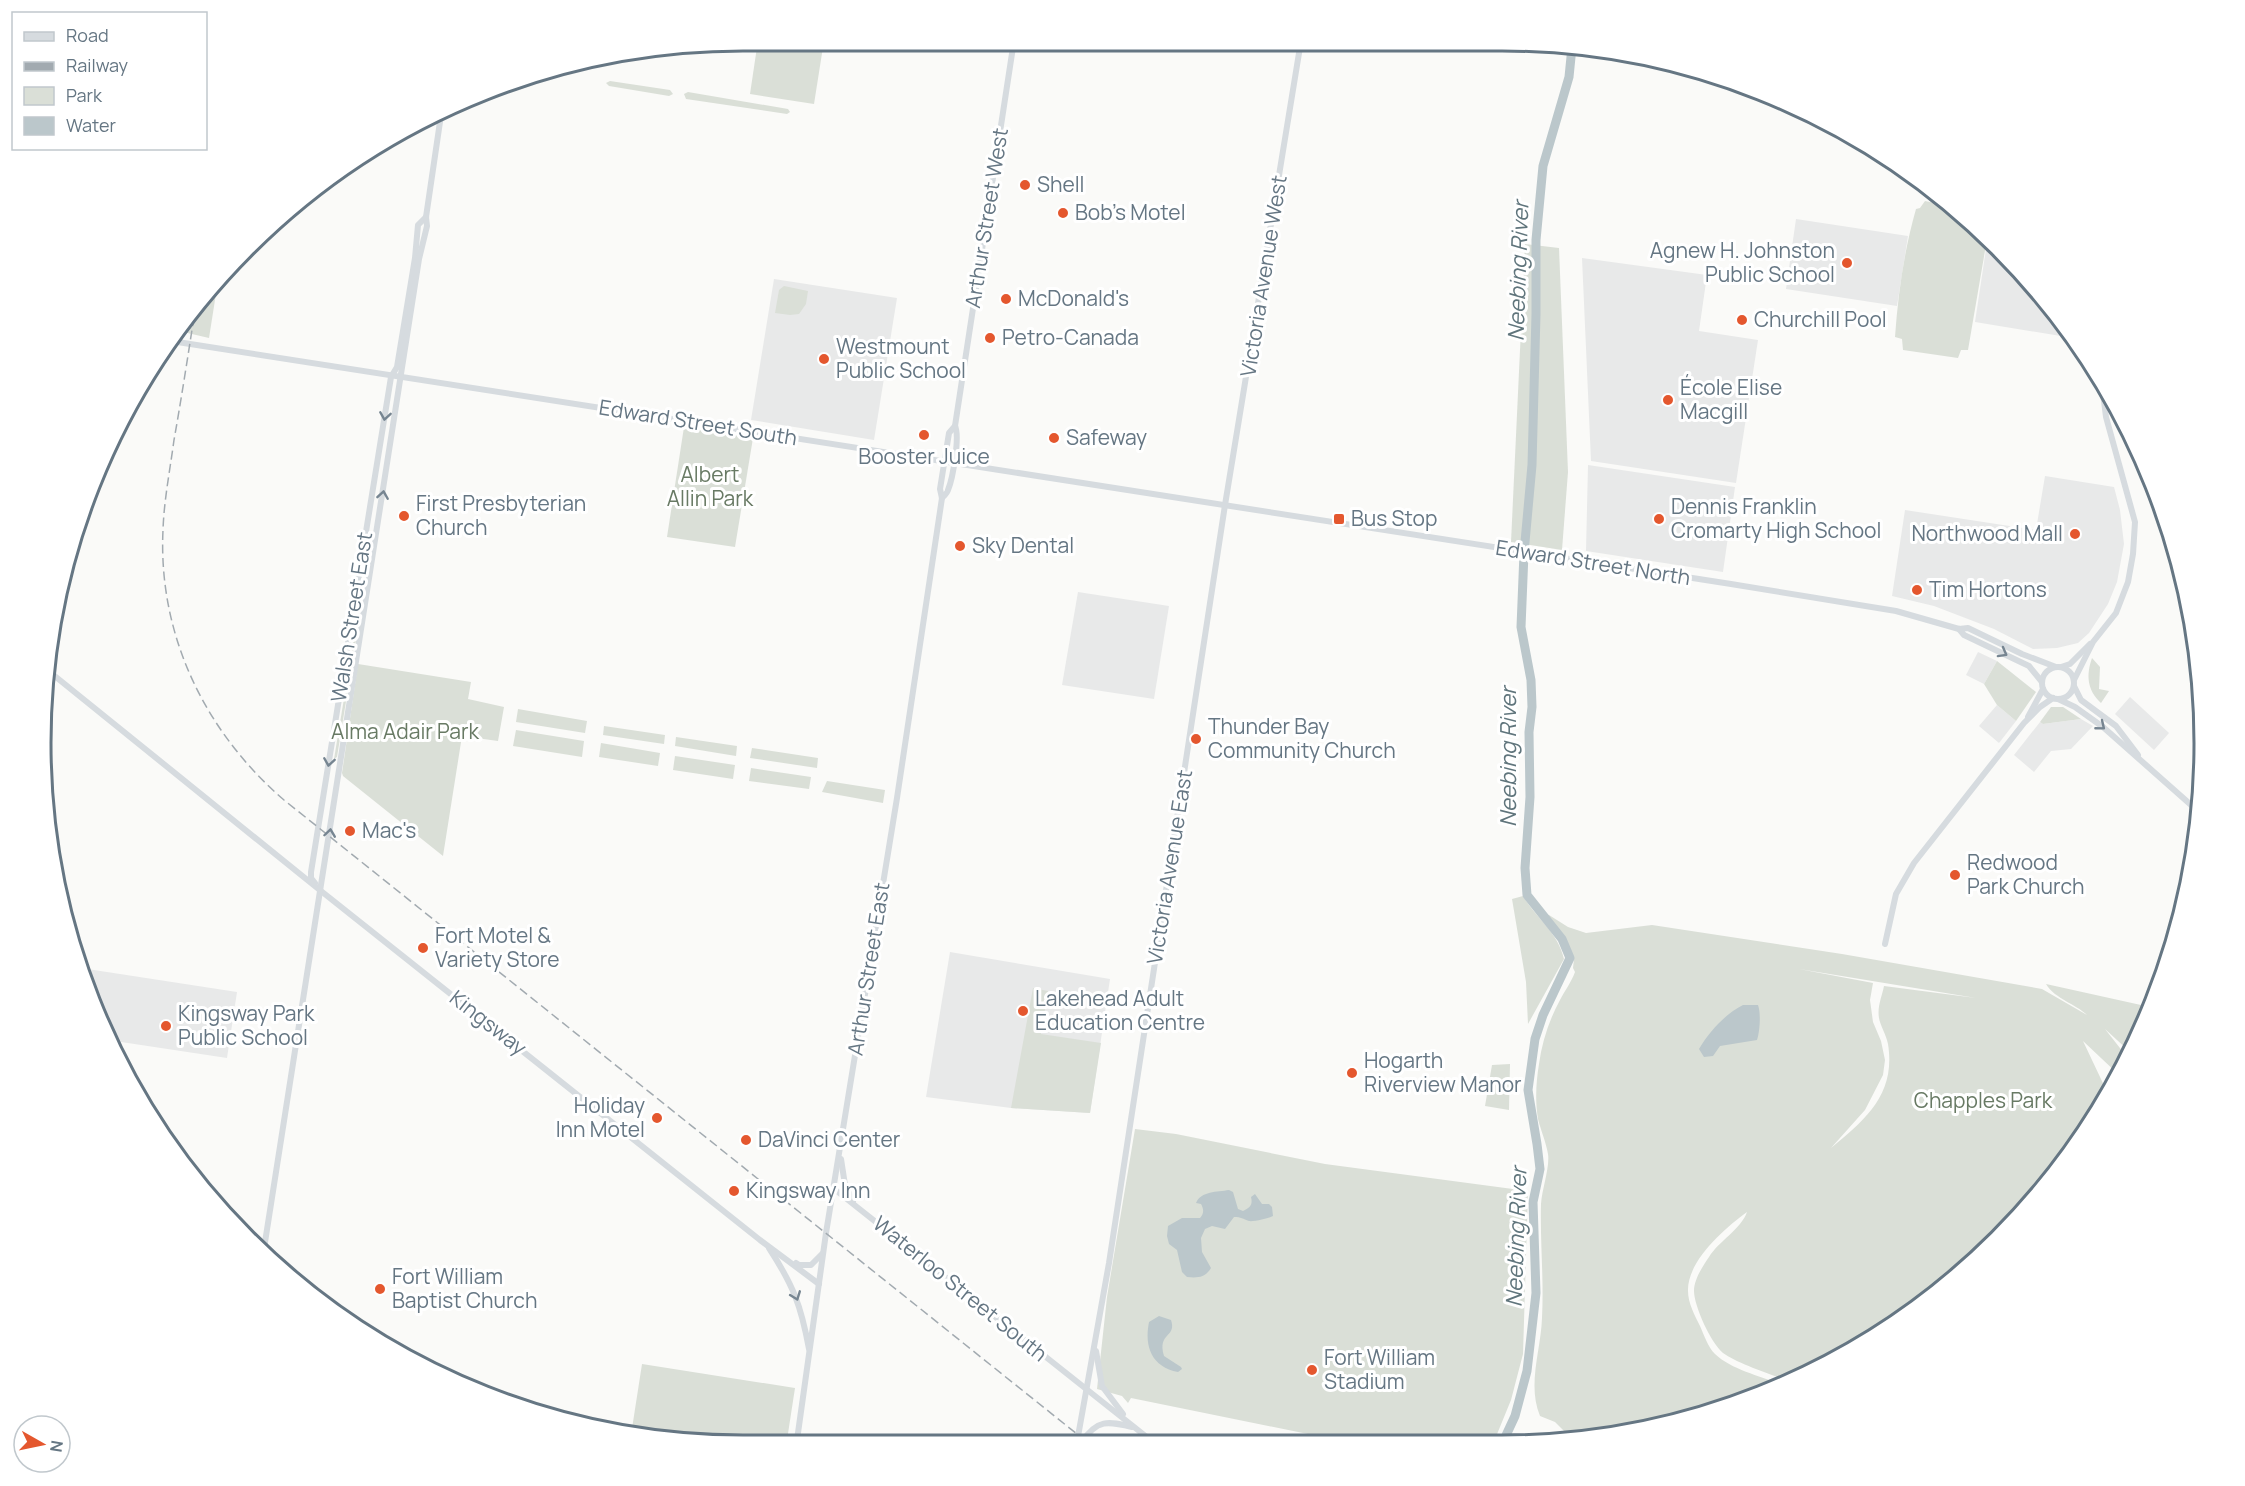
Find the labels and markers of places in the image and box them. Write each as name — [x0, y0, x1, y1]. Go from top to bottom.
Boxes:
place label: Shell — [1037, 170, 1085, 198]
marker: Shell — [1018, 178, 1032, 192]
place label: Bob's Motel — [1075, 198, 1186, 226]
marker: Bob's Motel — [1056, 206, 1070, 220]
place label: Agnew H. Johnston Public School — [1650, 236, 1835, 288]
marker: Agnew H. Johnston Public School — [1840, 256, 1854, 270]
place label: McDonald's — [1018, 284, 1129, 312]
marker: McDonald's — [999, 292, 1013, 306]
place label: Churchill Pool — [1754, 305, 1887, 333]
marker: Churchill Pool — [1735, 313, 1749, 327]
place label: Petro-Canada — [1002, 323, 1139, 351]
marker: Petro-Canada — [983, 331, 997, 345]
place label: Westmount Public School — [836, 332, 966, 384]
marker: Westmount Public School — [817, 352, 831, 366]
place label: École Elise Macgill — [1680, 373, 1782, 425]
marker: École Elise Macgill — [1661, 393, 1675, 407]
place label: Safeway — [1066, 423, 1147, 451]
marker: Booster Juice — [917, 428, 931, 442]
marker: Safeway — [1047, 431, 1061, 445]
place label: Booster Juice — [858, 442, 990, 470]
place label: First Presbyterian Church — [416, 489, 586, 541]
place label: Dennis Franklin Cromarty High School — [1671, 492, 1881, 544]
place label: Bus Stop — [1351, 504, 1437, 532]
marker: First Presbyterian Church — [397, 509, 411, 523]
marker: Bus Stop — [1332, 512, 1346, 526]
marker: Dennis Franklin Cromarty High School — [1652, 512, 1666, 526]
place label: Northwood Mall — [1911, 519, 2063, 547]
marker: Northwood Mall — [2068, 527, 2082, 541]
place label: Sky Dental — [972, 531, 1074, 559]
marker: Sky Dental — [953, 539, 967, 553]
place label: Tim Hortons — [1929, 575, 2047, 603]
marker: Tim Hortons — [1910, 583, 1924, 597]
place label: Thunder Bay Community Church — [1208, 712, 1396, 764]
marker: Thunder Bay Community Church — [1189, 732, 1203, 746]
place label: Mac's — [362, 816, 416, 844]
marker: Mac's — [343, 824, 357, 838]
place label: Redwood Park Church — [1967, 848, 2084, 900]
marker: Redwood Park Church — [1948, 868, 1962, 882]
place label: Fort Motel & Variety Store — [435, 921, 560, 973]
marker: Fort Motel & Variety Store — [416, 941, 430, 955]
place label: Lakehead Adult Education Centre — [1035, 984, 1205, 1036]
place label: Kingsway Park Public School — [178, 999, 315, 1051]
marker: Lakehead Adult Education Centre — [1016, 1004, 1030, 1018]
marker: Kingsway Park Public School — [159, 1019, 173, 1033]
place label: Hogarth Riverview Manor — [1364, 1046, 1522, 1098]
marker: Hogarth Riverview Manor — [1345, 1066, 1359, 1080]
place label: Holiday Inn Motel — [556, 1091, 645, 1143]
marker: Holiday Inn Motel — [650, 1111, 664, 1125]
place label: DaVinci Center — [758, 1125, 901, 1153]
marker: DaVinci Center — [739, 1133, 753, 1147]
place label: Kingsway Inn — [746, 1176, 871, 1204]
marker: Kingsway Inn — [727, 1184, 741, 1198]
place label: Fort William Baptist Church — [392, 1262, 537, 1314]
marker: Fort William Baptist Church — [373, 1282, 387, 1296]
place label: Fort William Stadium — [1324, 1343, 1435, 1395]
marker: Fort William Stadium — [1305, 1363, 1319, 1377]

